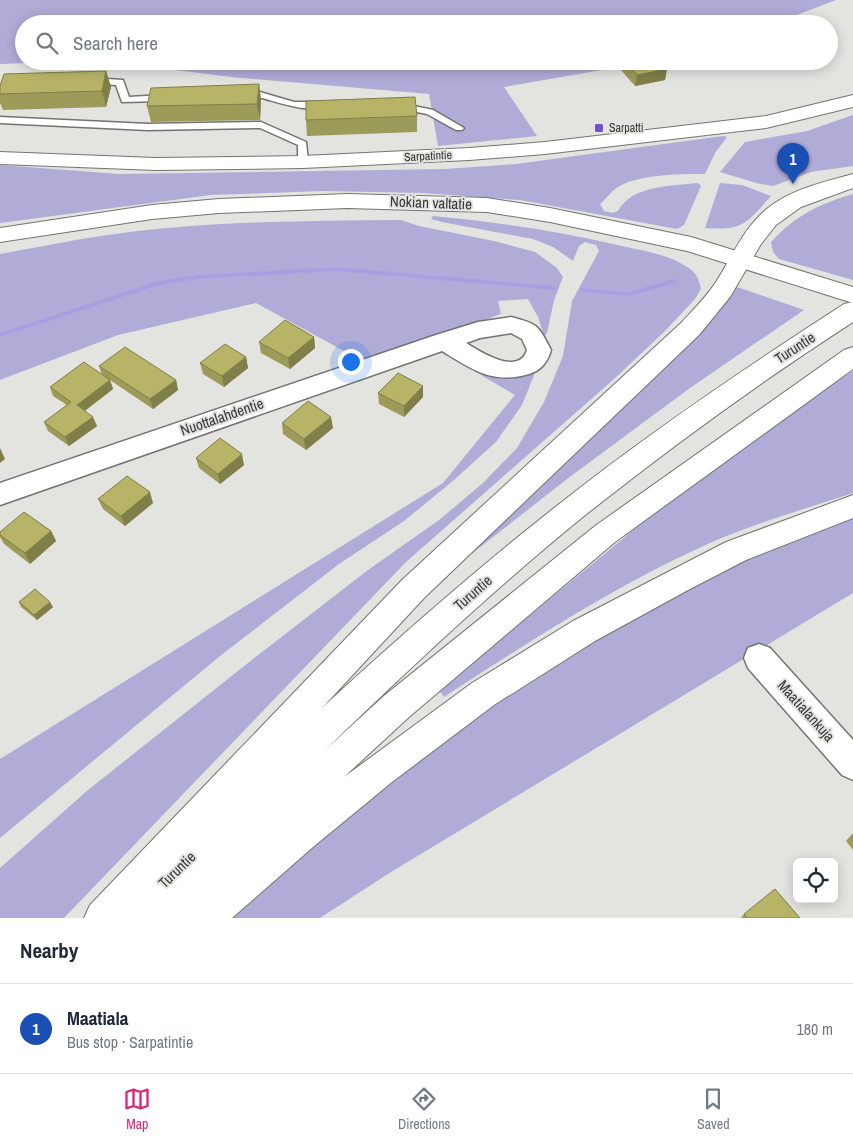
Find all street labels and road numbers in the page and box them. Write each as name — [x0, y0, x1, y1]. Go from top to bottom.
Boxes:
street label: Sarpatintie — [404, 147, 452, 165]
street label: Nokian valtatie — [390, 191, 473, 214]
street label: Turuntie — [770, 326, 819, 369]
street label: Nuottalahdentie — [177, 392, 266, 441]
street label: Turuntie — [449, 570, 497, 615]
street label: Maatialankuja — [773, 675, 840, 746]
street label: Turuntie — [153, 846, 200, 893]

